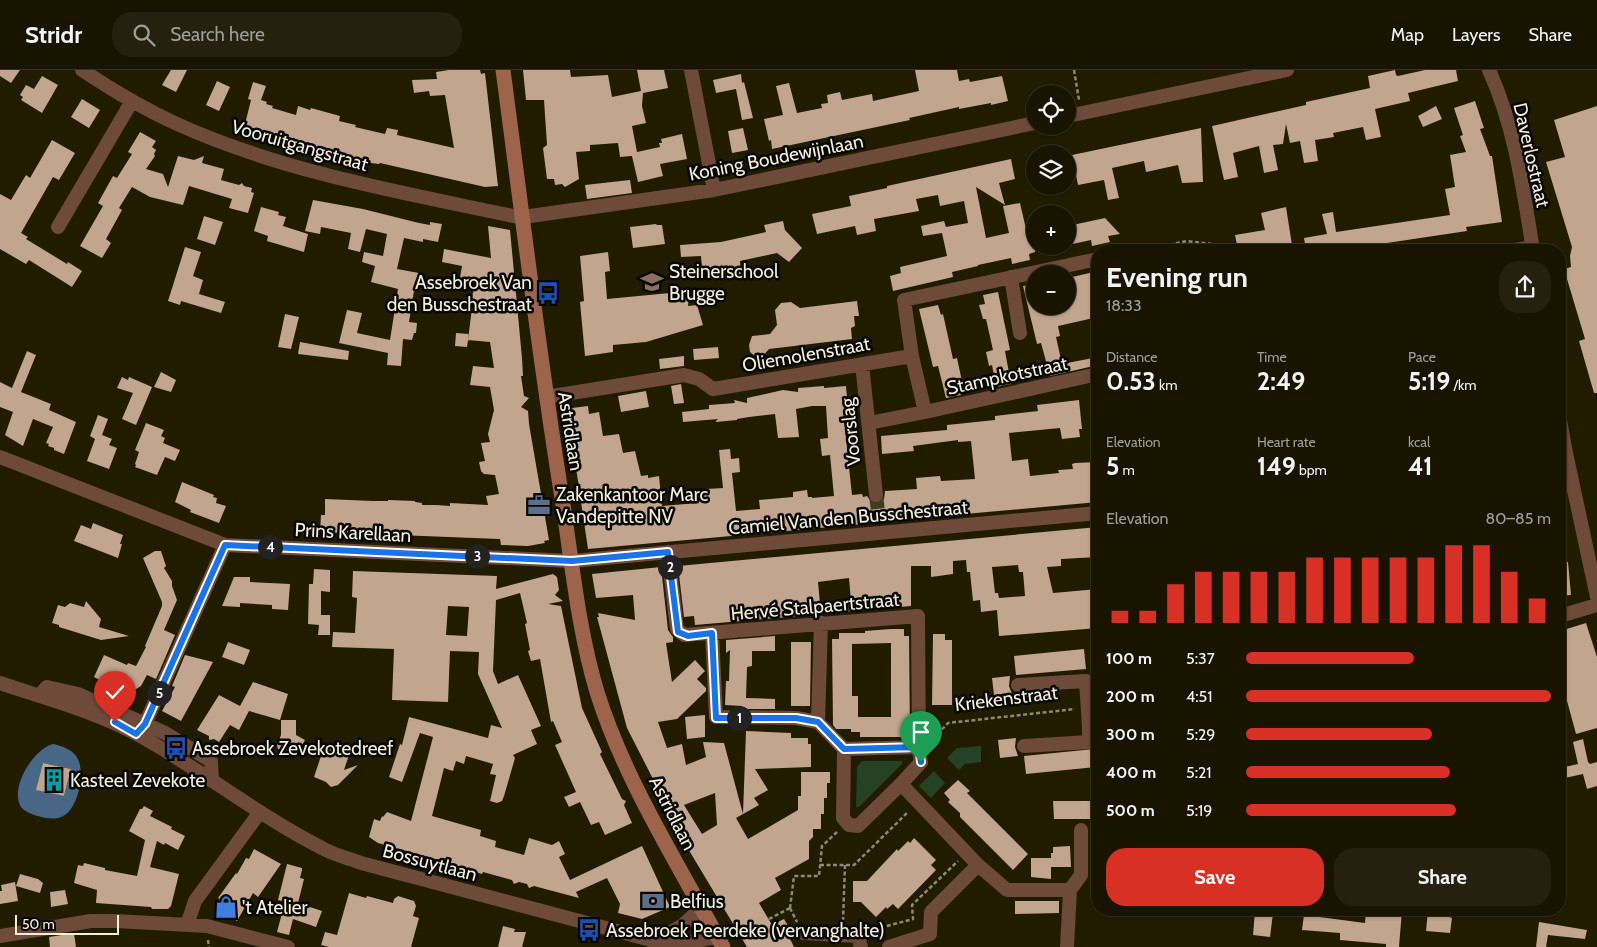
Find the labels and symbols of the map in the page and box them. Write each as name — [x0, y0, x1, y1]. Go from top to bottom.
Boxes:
street label: Daverlostraat — [1508, 101, 1555, 210]
street label: Vooruitgangstraat — [229, 115, 371, 176]
street label: Koning Boudewijnlaan — [687, 129, 865, 186]
place label: Steinerschool Brugge — [669, 260, 779, 305]
school or university icon: Steinerschool Brugge — [639, 269, 665, 295]
place label: Assebroek Van den Busschestraat — [387, 271, 533, 316]
bus stop icon: Assebroek Van den Busschestraat — [535, 280, 561, 306]
street label: Oliemolenstraat — [740, 332, 872, 377]
street label: Stampkotstraat — [945, 351, 1070, 400]
street label: Astridlaan — [553, 390, 588, 472]
street label: Voorslag — [835, 396, 866, 467]
place label: Zakenkantoor Marc Vandepitte NV — [556, 483, 709, 528]
office icon: Zakenkantoor Marc Vandepitte NV — [526, 492, 552, 518]
street label: Camiel Van den Busschestraat — [727, 496, 969, 539]
street label: Prins Karellaan — [294, 518, 412, 547]
pin: 4 — [258, 534, 282, 560]
pin: 3 — [464, 544, 490, 568]
pin: 2 — [658, 554, 682, 580]
street label: Hervé Stalpaertstraat — [730, 588, 901, 625]
pin — [94, 671, 136, 722]
pin: 5 — [146, 680, 172, 706]
street label: Kriekenstraat — [953, 681, 1059, 716]
pin: 1 — [726, 706, 752, 730]
pin — [900, 711, 942, 762]
bus stop icon: Assebroek Zevekotedreef — [163, 735, 189, 761]
place label: Assebroek Zevekotedreef — [192, 737, 394, 760]
building icon: Kasteel Zevekote — [41, 767, 67, 793]
place label: Kasteel Zevekote — [70, 769, 205, 792]
street label: Astridlaan — [644, 772, 701, 854]
street label: Bossuytlaan — [380, 839, 480, 886]
bank icon: Belfius — [640, 888, 666, 914]
place label: Belfius — [670, 890, 724, 913]
shop icon: 't Atelier — [213, 894, 239, 920]
place label: 't Atelier — [242, 896, 307, 919]
scale bar — [15, 912, 119, 935]
bus stop icon: Assebroek Peerdeke (vervanghalte) — [576, 917, 602, 943]
place label: Assebroek Peerdeke (vervanghalte) — [606, 919, 885, 942]

